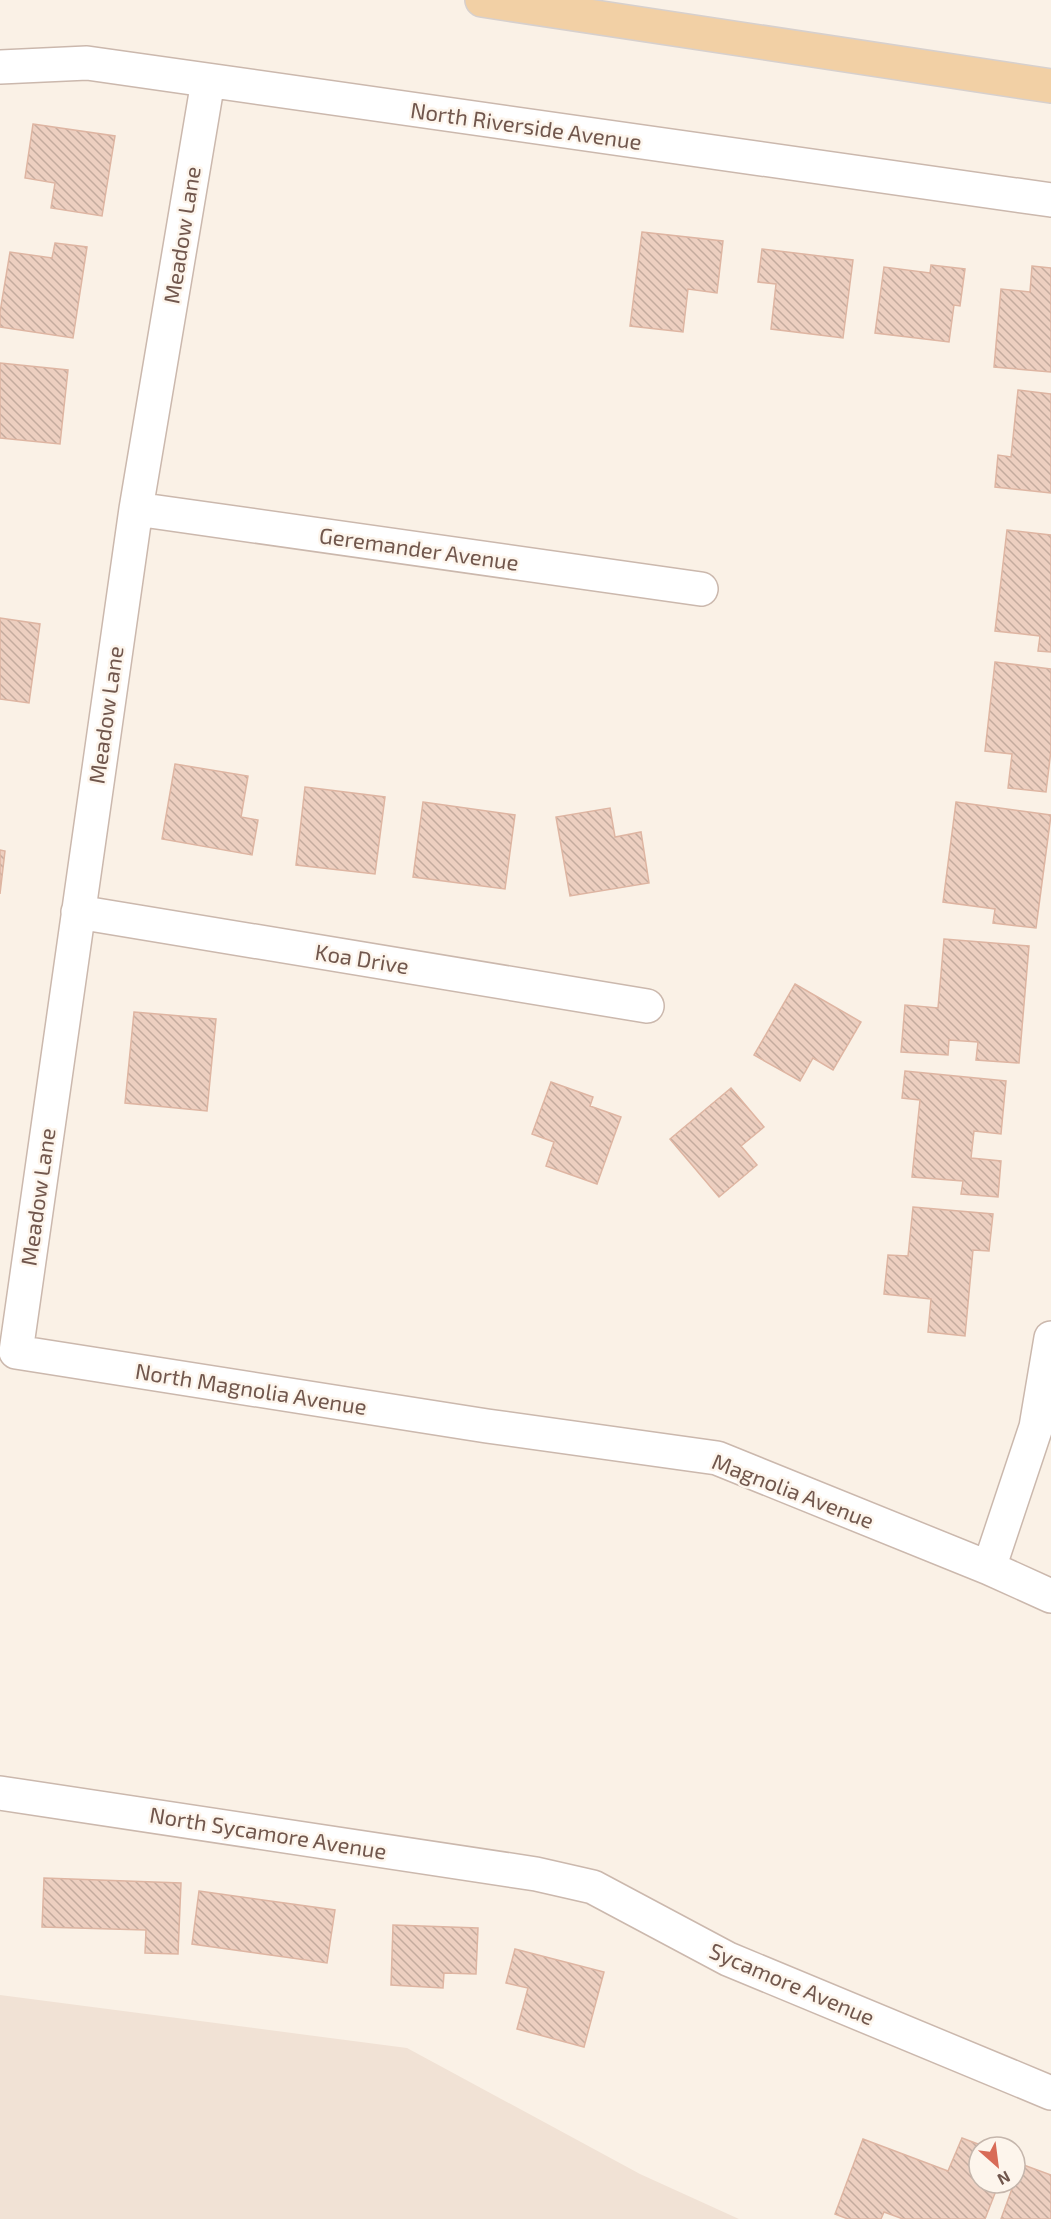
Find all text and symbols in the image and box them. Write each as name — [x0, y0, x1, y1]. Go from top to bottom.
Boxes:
street label: North Riverside Avenue — [409, 96, 643, 154]
street label: Meadow Lane — [157, 164, 205, 305]
street label: Geremander Avenue — [318, 521, 520, 575]
street label: Meadow Lane — [82, 644, 128, 785]
street label: Koa Drive — [313, 938, 411, 978]
street label: Meadow Lane — [14, 1126, 60, 1267]
street label: North Magnolia Avenue — [134, 1357, 369, 1419]
street label: Magnolia Avenue — [709, 1447, 878, 1533]
street label: North Sycamore Avenue — [148, 1800, 389, 1864]
street label: Sycamore Avenue — [706, 1937, 879, 2030]
north arrow — [967, 2135, 1027, 2195]
text: N — [995, 2168, 1014, 2190]

